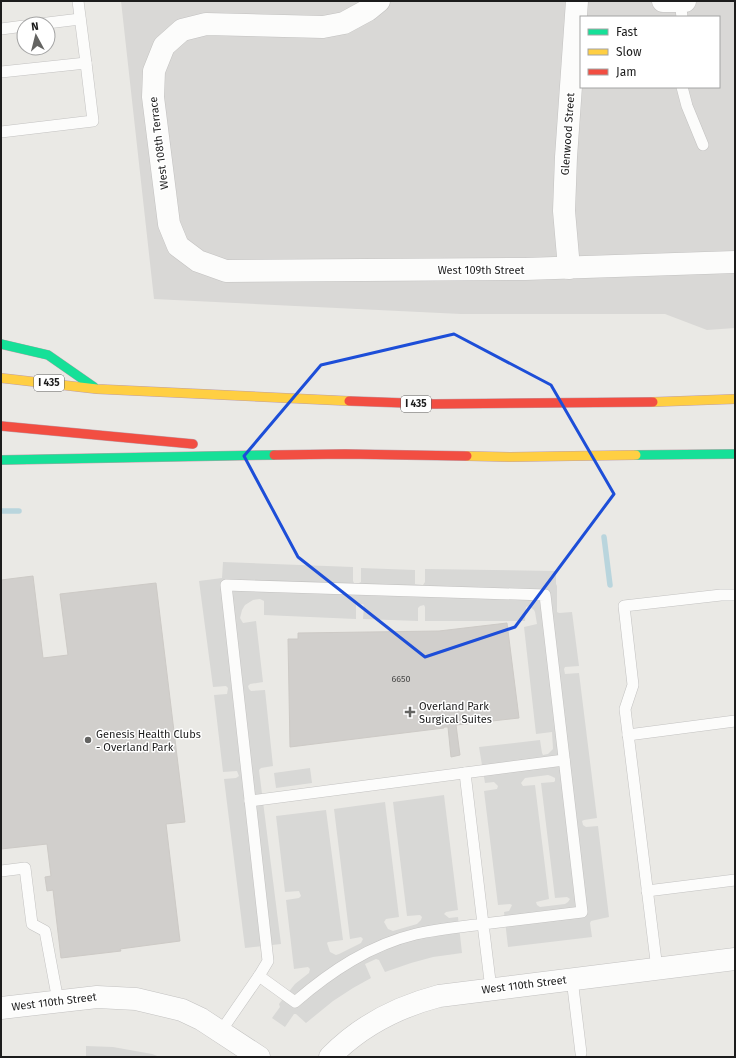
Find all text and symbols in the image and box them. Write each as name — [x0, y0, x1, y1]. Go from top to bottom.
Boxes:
north arrow — [16, 16, 56, 56]
legend — [580, 16, 720, 88]
text: N — [30, 20, 39, 33]
text: Fast — [616, 25, 638, 39]
text: Slow — [616, 45, 642, 59]
text: Jam — [616, 65, 636, 79]
street label: Glenwood Street — [559, 92, 577, 176]
street label: West 108th Terrace — [147, 96, 171, 190]
street label: West 109th Street — [438, 264, 524, 277]
road number: I 435 — [34, 375, 64, 391]
road number: I 435 — [401, 396, 431, 412]
house number: 6650 — [391, 674, 411, 684]
place label: Overland Park Surgical Suites — [419, 700, 492, 726]
marker: Overland Park Surgical Suites — [404, 706, 416, 718]
place label: Genesis Health Clubs - Overland Park — [96, 728, 201, 754]
marker: Genesis Health Clubs - Overland Park — [83, 735, 93, 745]
street label: West 110th Street — [481, 973, 567, 997]
street label: West 110th Street — [11, 990, 97, 1014]

